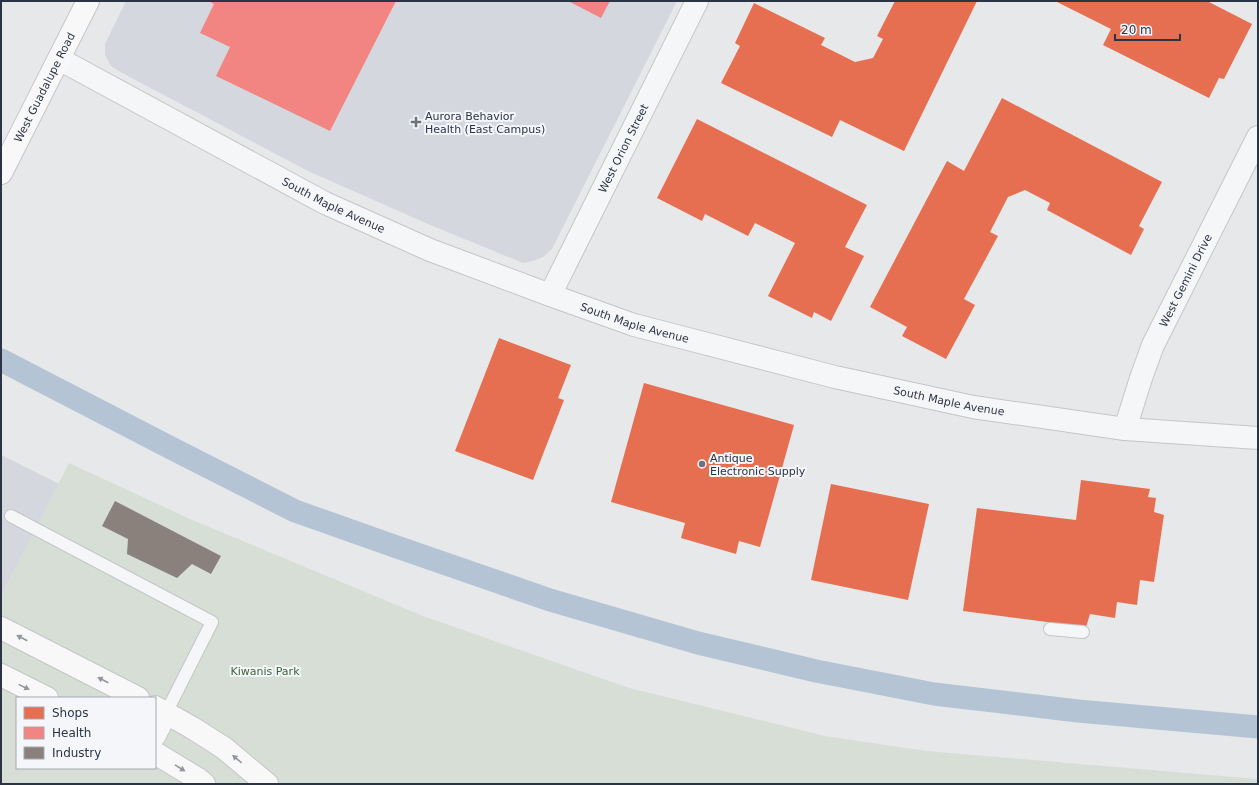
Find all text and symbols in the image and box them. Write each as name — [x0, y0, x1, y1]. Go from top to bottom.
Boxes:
scale bar — [1115, 16, 1180, 42]
text: 20 m — [1121, 23, 1152, 37]
street label: West Guadalupe Road — [12, 30, 78, 145]
street label: West Orion Street — [596, 101, 652, 195]
place label: Aurora Behavior Health (East Campus) — [425, 110, 545, 136]
marker: Aurora Behavior Health (East Campus) — [410, 116, 422, 128]
street label: South Maple Avenue — [279, 175, 387, 236]
street label: West Gemini Drive — [1157, 232, 1215, 329]
street label: South Maple Avenue — [579, 300, 691, 346]
street label: South Maple Avenue — [892, 384, 1006, 419]
place label: Antique Electronic Supply — [710, 452, 806, 478]
marker: Antique Electronic Supply — [697, 459, 707, 469]
one-way arrow — [16, 635, 28, 641]
park label: Kiwanis Park — [230, 665, 300, 678]
one-way arrow — [97, 677, 109, 683]
one-way arrow — [18, 683, 30, 690]
legend — [16, 697, 156, 769]
text: Shops — [52, 706, 88, 720]
text: Health — [52, 726, 91, 740]
text: Industry — [52, 746, 101, 760]
one-way arrow — [231, 755, 242, 764]
one-way arrow — [175, 764, 185, 772]

